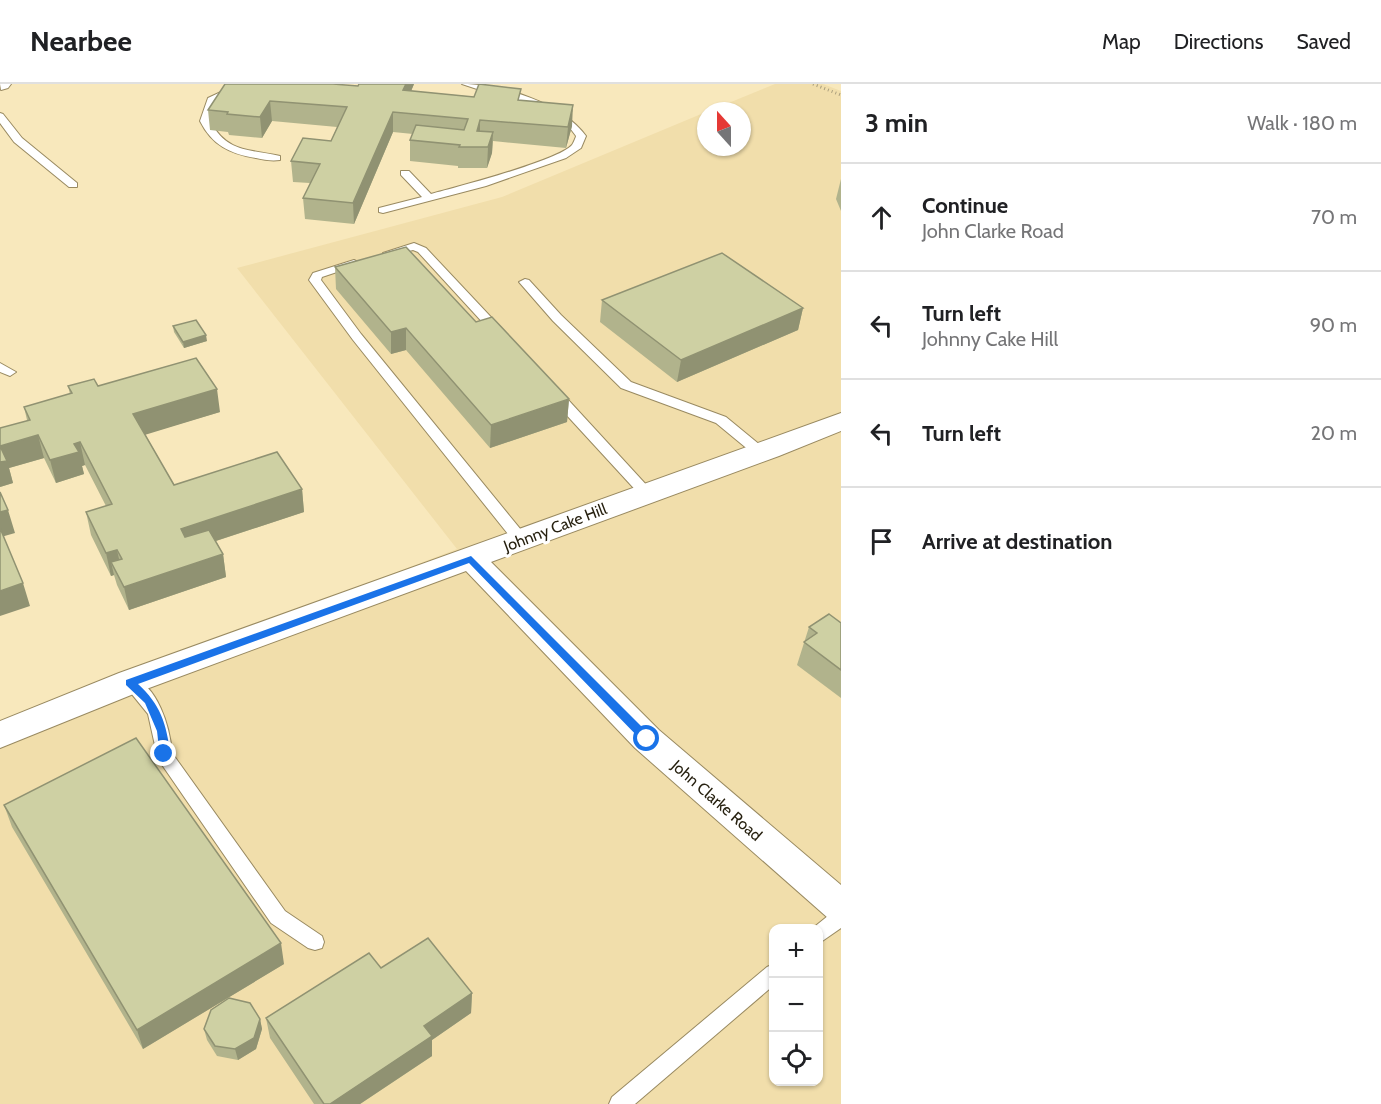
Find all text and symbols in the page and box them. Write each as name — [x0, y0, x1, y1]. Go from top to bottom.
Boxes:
text: Nearbee — [30, 24, 132, 58]
text: Map — [1102, 29, 1141, 54]
text: Directions — [1174, 29, 1263, 54]
text: Saved — [1296, 29, 1351, 54]
north arrow — [697, 102, 751, 156]
text: 3 min — [865, 107, 928, 139]
text: Walk · 180 m — [1247, 111, 1357, 135]
text: Continue — [922, 192, 1008, 219]
icon: ahead — [865, 201, 898, 234]
text: 70 m — [1311, 205, 1357, 229]
text: John Clarke Road — [922, 219, 1064, 243]
text: Turn left — [922, 300, 1001, 327]
icon: left — [865, 309, 898, 342]
text: 90 m — [1310, 313, 1357, 337]
text: Johnny Cake Hill — [922, 327, 1058, 351]
icon: left — [865, 417, 898, 450]
text: Turn left — [922, 420, 1001, 447]
text: 20 m — [1311, 421, 1357, 445]
street label: Johnny Cake Hill — [500, 499, 610, 556]
icon: arrive — [865, 525, 898, 558]
text: Arrive at destination — [922, 528, 1112, 555]
route start — [633, 725, 659, 751]
route end — [150, 740, 176, 766]
street label: John Clarke Road — [667, 755, 766, 845]
map controls — [769, 924, 823, 1086]
button: + — [769, 924, 823, 978]
button: − — [769, 978, 823, 1032]
button: locate — [769, 1032, 823, 1086]

